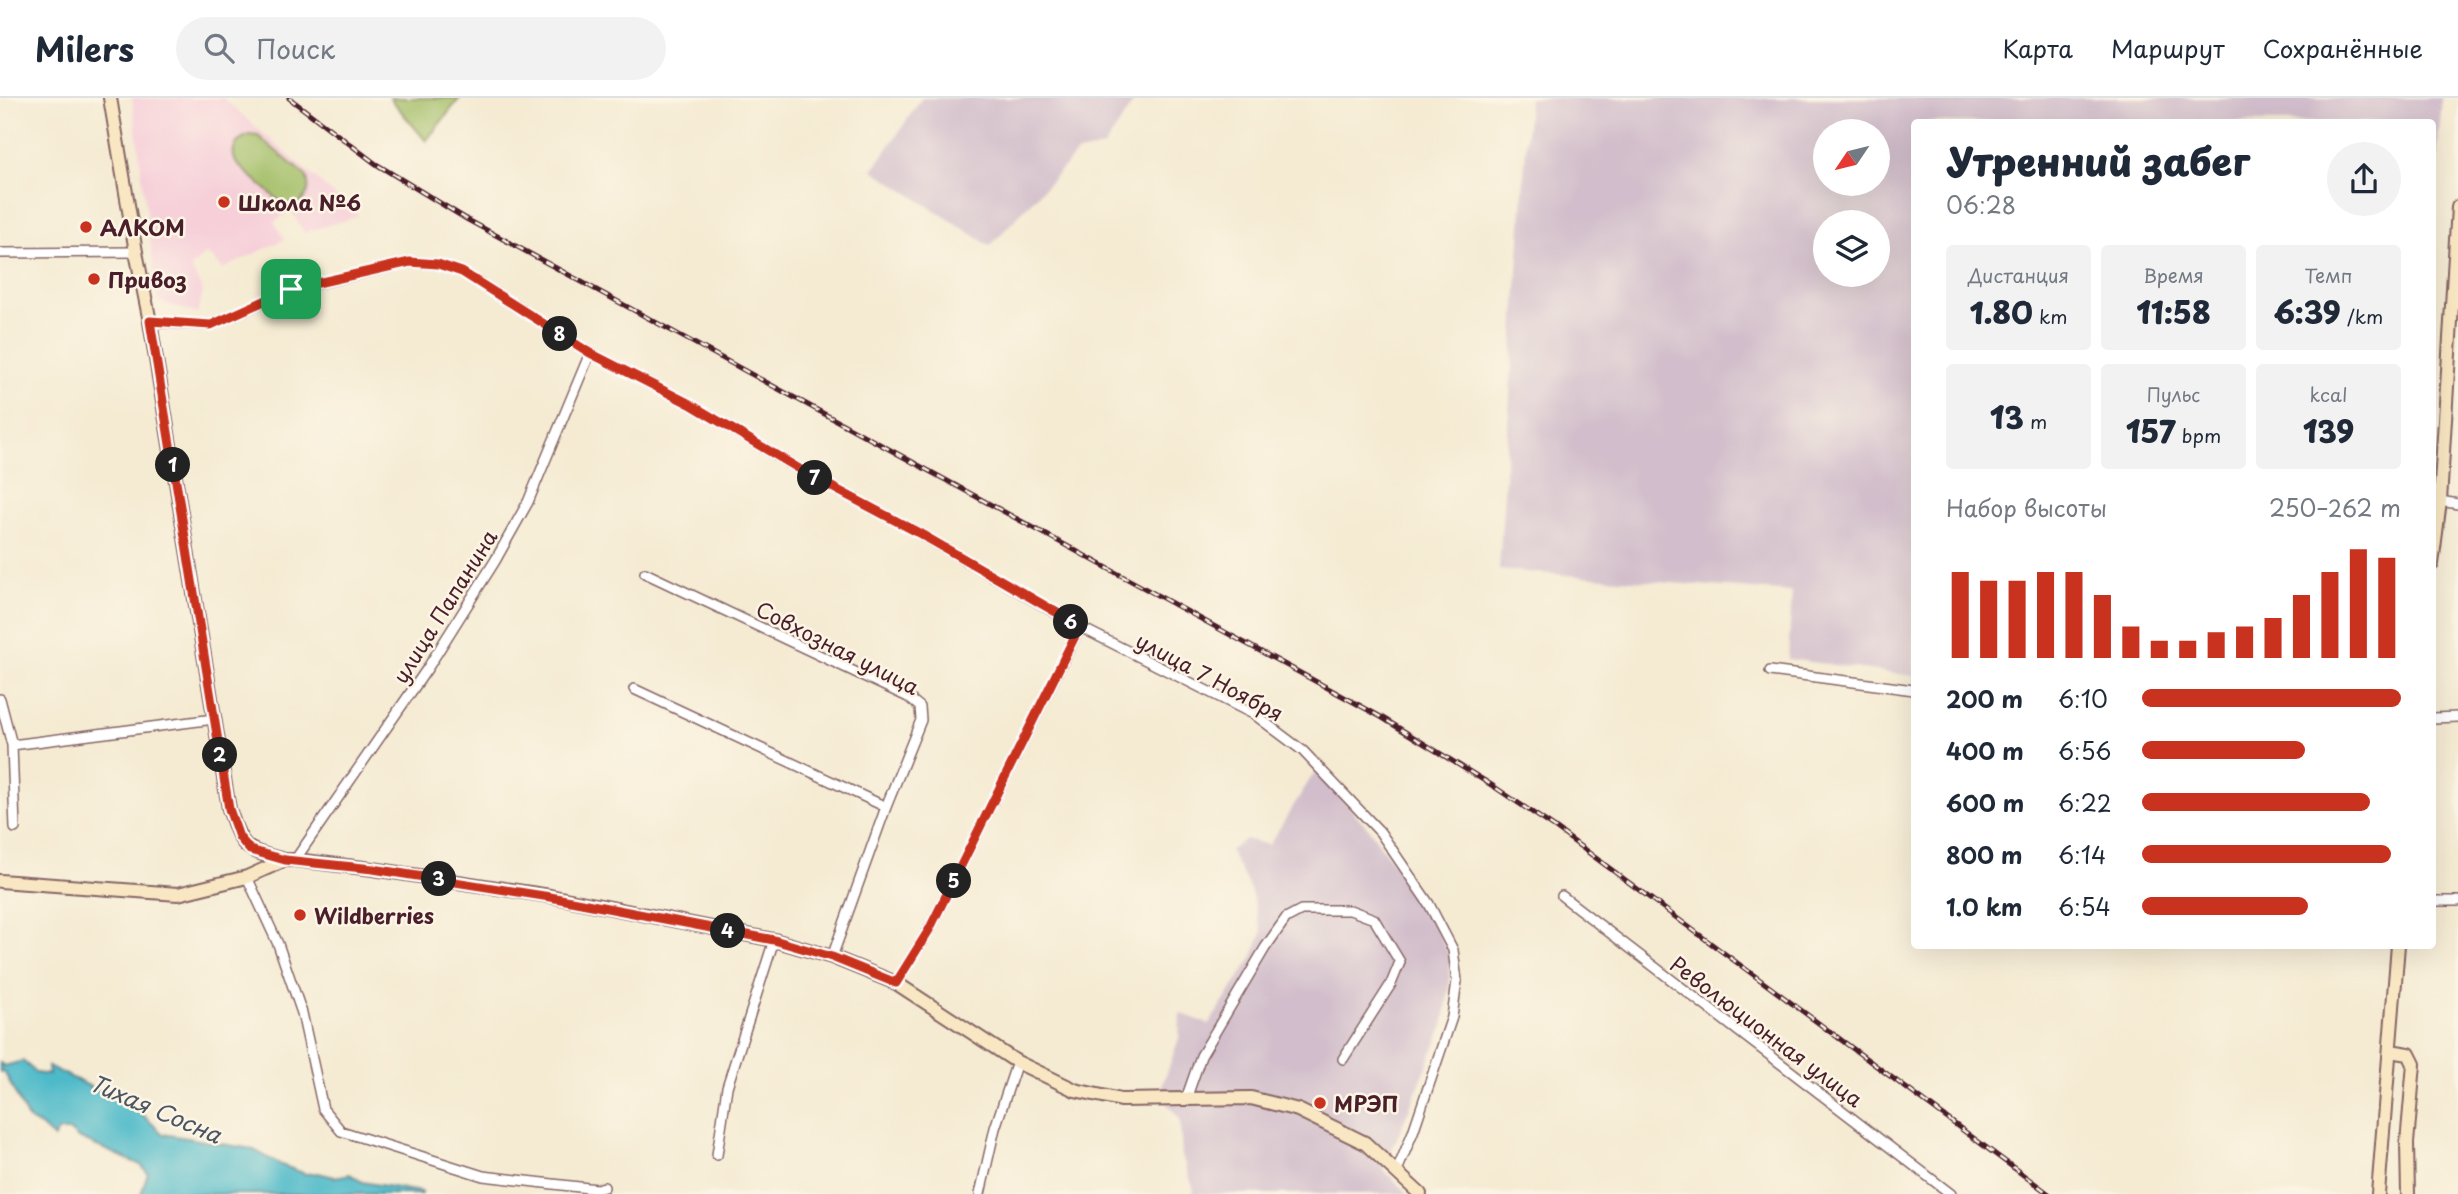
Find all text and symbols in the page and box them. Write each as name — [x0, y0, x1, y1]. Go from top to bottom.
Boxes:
search box — [176, 17, 666, 80]
text: Milers — [35, 23, 134, 73]
icon: search — [200, 29, 238, 67]
text: Поиск — [256, 29, 335, 68]
text: Карта — [2002, 30, 2073, 66]
text: Маршрут — [2111, 30, 2225, 66]
text: Сохранённые — [2263, 30, 2423, 66]
north arrow — [1813, 119, 1890, 196]
map controls — [1813, 119, 1890, 287]
text: Утренний забег — [1946, 132, 2250, 189]
button: share — [2327, 142, 2401, 216]
place label: Школа №6 — [238, 186, 361, 218]
text: 06:28 — [1946, 187, 2016, 222]
marker: Школа №6 — [216, 194, 232, 210]
button: layers — [1813, 210, 1890, 287]
place label: АЛКОМ — [100, 211, 185, 243]
marker: АЛКОМ — [78, 219, 94, 235]
pin — [261, 259, 321, 319]
text: Дистанция — [1968, 261, 2069, 289]
text: Время — [2143, 261, 2204, 289]
text: Темп — [2304, 261, 2353, 289]
place label: Привоз — [108, 263, 187, 295]
icon: arrive — [272, 270, 310, 308]
marker: Привоз — [86, 271, 102, 287]
text: 1.80 — [1969, 289, 2033, 334]
text: 11:58 — [2136, 289, 2211, 334]
text: 6:39 — [2274, 289, 2341, 334]
text: km — [2033, 302, 2068, 330]
text: /km — [2341, 302, 2383, 330]
pin: 8 — [542, 316, 578, 352]
text: 8 — [554, 319, 565, 347]
text: Пульс — [2147, 380, 2200, 408]
text: kcal — [2310, 380, 2347, 408]
text: 13 — [1990, 394, 2024, 439]
text: m — [2024, 407, 2047, 435]
text: 157 — [2126, 408, 2176, 453]
text: 139 — [2303, 408, 2354, 453]
text: bpm — [2176, 421, 2221, 449]
pin: 1 — [156, 448, 190, 482]
text: 1 — [168, 450, 177, 478]
pin: 7 — [798, 460, 832, 496]
text: 7 — [809, 463, 820, 491]
text: Набор высоты — [1946, 490, 2107, 525]
text: 250–262 m — [2269, 490, 2401, 525]
street label: улица Папанина — [384, 522, 505, 689]
street label: Совхозная улица — [751, 592, 926, 702]
pin: 6 — [1054, 604, 1088, 640]
text: 6 — [1064, 607, 1077, 635]
street label: улица 7 Ноября — [1130, 624, 1290, 728]
text: 200 m — [1946, 681, 2023, 716]
text: 6:10 — [2058, 681, 2108, 716]
text: 400 m — [1946, 733, 2024, 768]
text: 6:56 — [2058, 733, 2111, 768]
pin: 2 — [202, 738, 238, 772]
text: 2 — [213, 740, 226, 768]
text: 600 m — [1946, 785, 2024, 820]
text: 6:22 — [2058, 785, 2112, 820]
text: 800 m — [1946, 837, 2023, 872]
text: 6:14 — [2058, 837, 2106, 872]
pin: 3 — [422, 862, 457, 896]
text: 3 — [432, 864, 445, 892]
pin: 5 — [936, 864, 972, 898]
text: 5 — [947, 866, 960, 894]
text: 1.0 km — [1946, 889, 2023, 924]
text: 6:54 — [2058, 889, 2111, 924]
place label: Wildberries — [314, 899, 434, 931]
marker: Wildberries — [292, 907, 308, 923]
pin: 4 — [710, 914, 746, 948]
text: 4 — [721, 916, 734, 944]
street label: Революционная улица — [1664, 948, 1871, 1115]
water label: Тихая Сосна — [85, 1065, 228, 1152]
place label: МРЭП — [1334, 1087, 1398, 1119]
marker: МРЭП — [1312, 1095, 1328, 1111]

